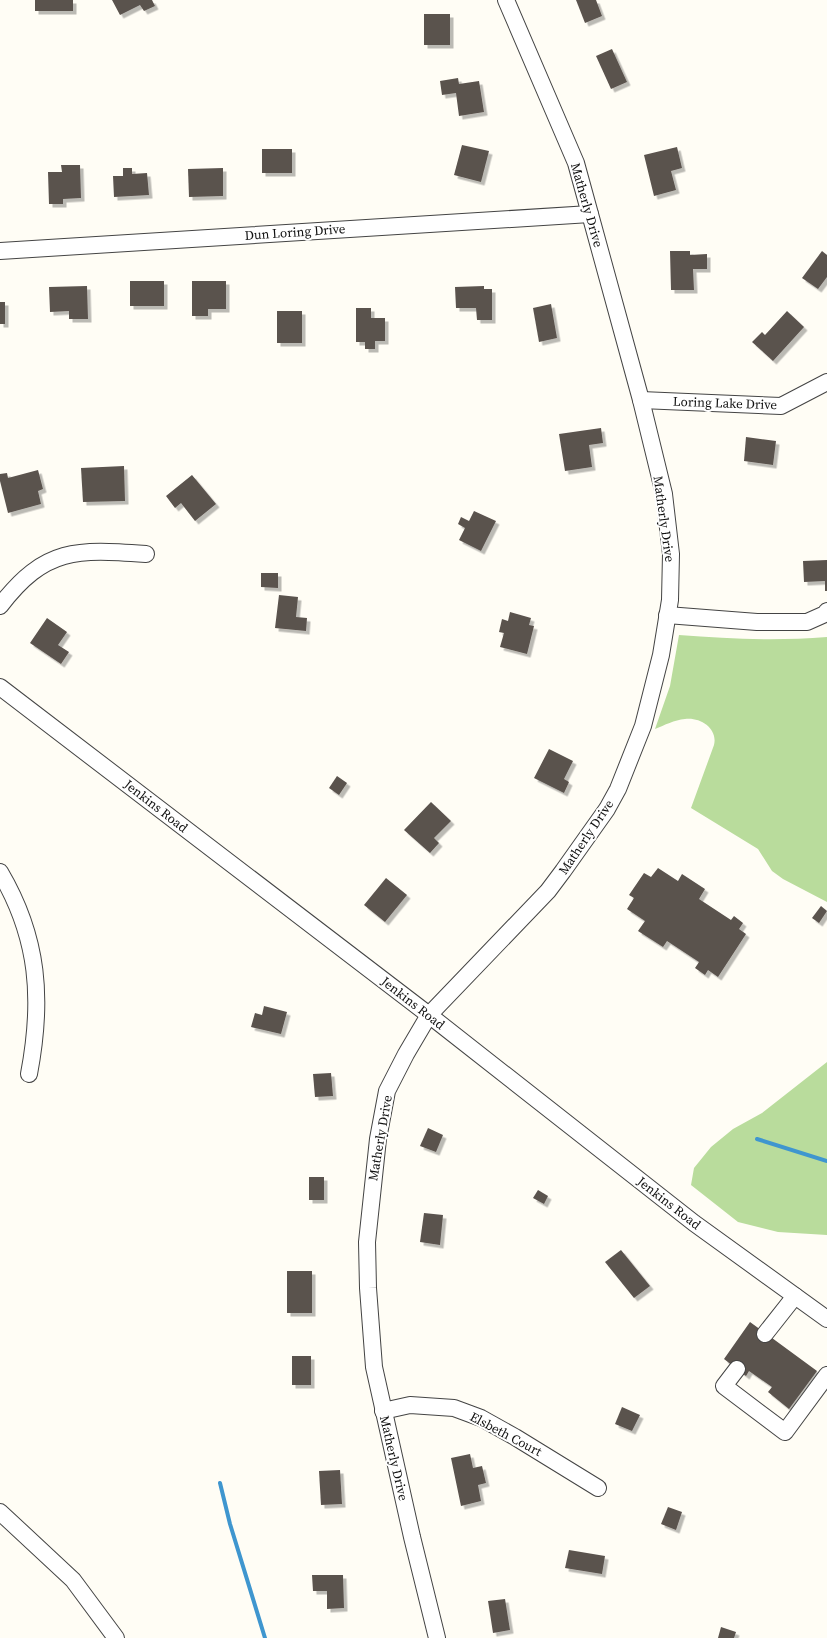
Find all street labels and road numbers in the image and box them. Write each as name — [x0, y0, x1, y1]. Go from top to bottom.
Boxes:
street label: Matherly Drive — [567, 161, 607, 249]
street label: Dun Loring Drive — [244, 220, 346, 244]
street label: Loring Lake Drive — [673, 393, 778, 413]
street label: Matherly Drive — [650, 475, 679, 564]
street label: Jenkins Road — [120, 775, 192, 837]
street label: Matherly Drive — [555, 796, 618, 878]
street label: Jenkins Road — [377, 972, 449, 1034]
street label: Matherly Drive — [364, 1093, 396, 1182]
street label: Jenkins Road — [633, 1172, 705, 1234]
street label: Elsbeth Court — [467, 1408, 546, 1460]
street label: Matherly Drive — [376, 1414, 412, 1503]

